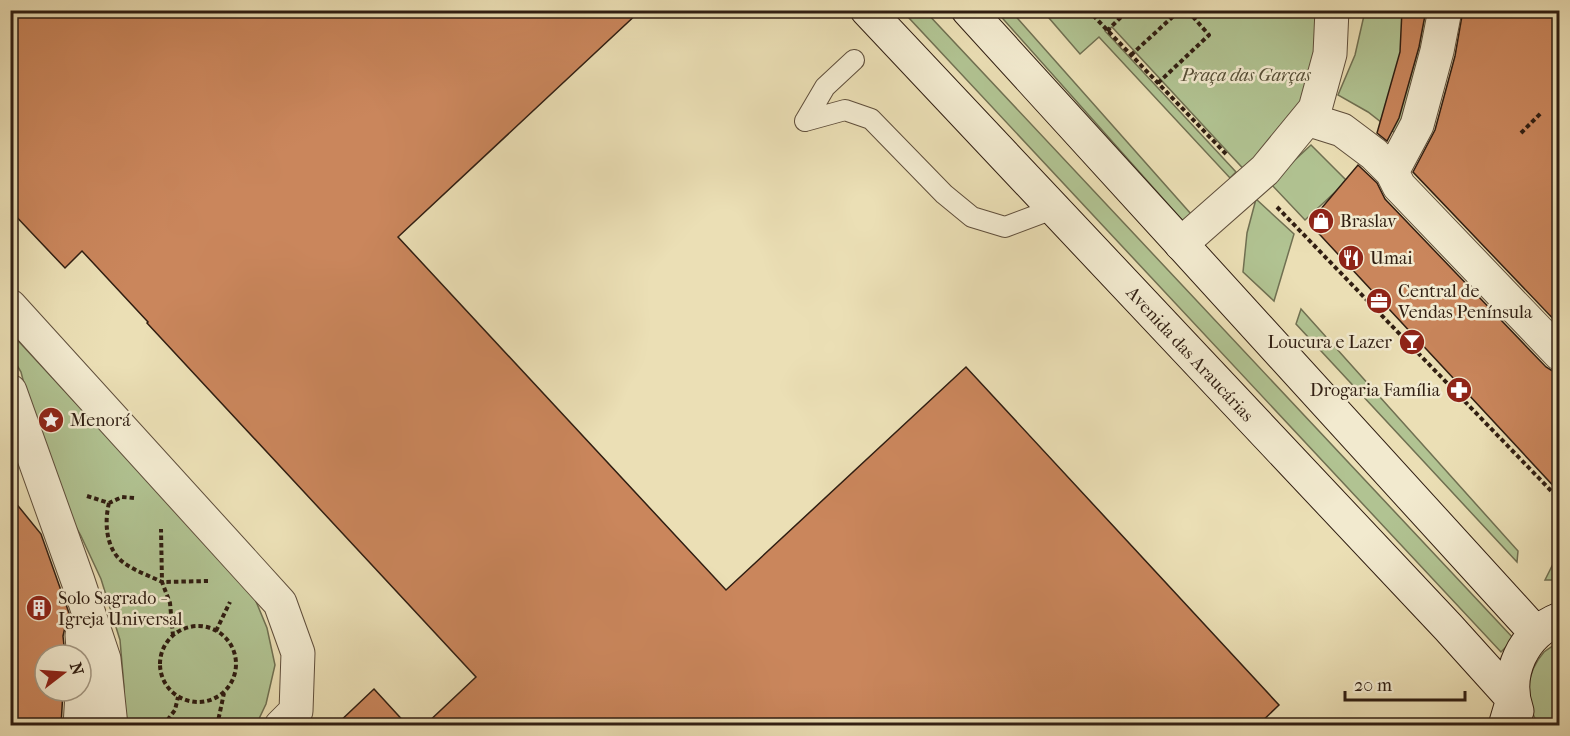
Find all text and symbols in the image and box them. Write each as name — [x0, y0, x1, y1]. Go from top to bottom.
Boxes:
park label: Praça das Garças — [1180, 65, 1311, 86]
shop icon: Braslav — [1306, 206, 1336, 236]
place label: Braslav — [1340, 211, 1397, 232]
restaurant icon: Umai — [1336, 243, 1366, 273]
place label: Umai — [1370, 248, 1413, 269]
place label: Central de Vendas Península — [1397, 281, 1533, 323]
street label: Avenida das Araucárias — [1121, 282, 1258, 426]
office icon: Central de Vendas Península — [1364, 286, 1394, 316]
bar icon: Loucura e Lazer — [1397, 327, 1427, 357]
place label: Loucura e Lazer — [1268, 332, 1392, 353]
pharmacy icon: Drogaria Família — [1444, 375, 1474, 405]
place label: Drogaria Família — [1310, 380, 1441, 401]
place icon: Menorá — [36, 405, 66, 435]
place label: Menorá — [70, 410, 131, 431]
place label: Solo Sagrado - Igreja Universal — [58, 588, 183, 630]
building icon: Solo Sagrado - Igreja Universal — [24, 593, 54, 623]
north arrow — [33, 643, 93, 703]
text: N — [66, 660, 88, 678]
scale bar — [1345, 664, 1465, 702]
text: 20 m — [1354, 675, 1392, 696]

